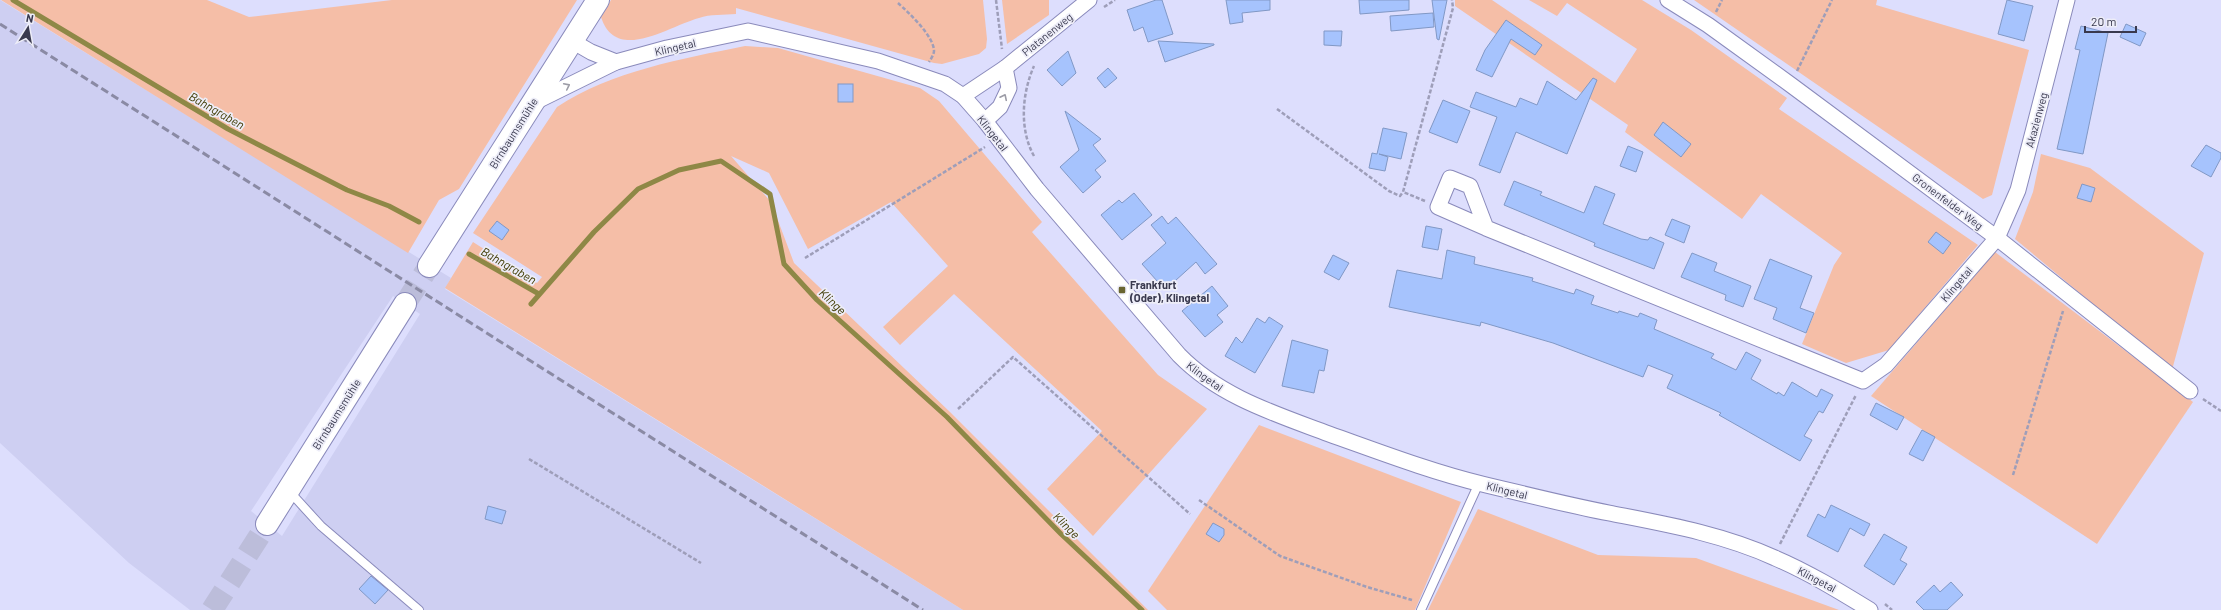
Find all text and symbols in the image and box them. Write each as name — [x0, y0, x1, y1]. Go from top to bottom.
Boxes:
north arrow — [8, 8, 48, 48]
scale bar — [2085, 8, 2136, 34]
street label: Platanenweg — [1019, 10, 1075, 58]
text: N — [25, 11, 35, 25]
text: 20 m — [2091, 14, 2117, 28]
street label: Klingetal — [653, 36, 697, 58]
one-way arrow — [563, 83, 570, 91]
water label: Bahngraben — [187, 89, 247, 131]
street label: Akazienweg — [2022, 91, 2050, 149]
one-way arrow — [999, 94, 1007, 102]
street label: Birnbaumsmühle — [486, 95, 540, 171]
street label: Klingetal — [975, 113, 1011, 153]
street label: Gronenfelder Weg — [1910, 170, 1986, 232]
water label: Bahngraben — [479, 244, 539, 286]
street label: Klingetal — [1937, 264, 1975, 304]
place label: Frankfurt (Oder), Klingetal — [1129, 278, 1209, 304]
water label: Klinge — [817, 285, 849, 317]
marker: Frankfurt (Oder), Klingetal — [1117, 285, 1127, 295]
street label: Klingetal — [1184, 358, 1226, 394]
street label: Birnbaumsmühle — [309, 376, 363, 452]
street label: Klingetal — [1485, 479, 1529, 501]
water label: Klinge — [1051, 509, 1083, 541]
street label: Klingetal — [1795, 563, 1839, 595]

